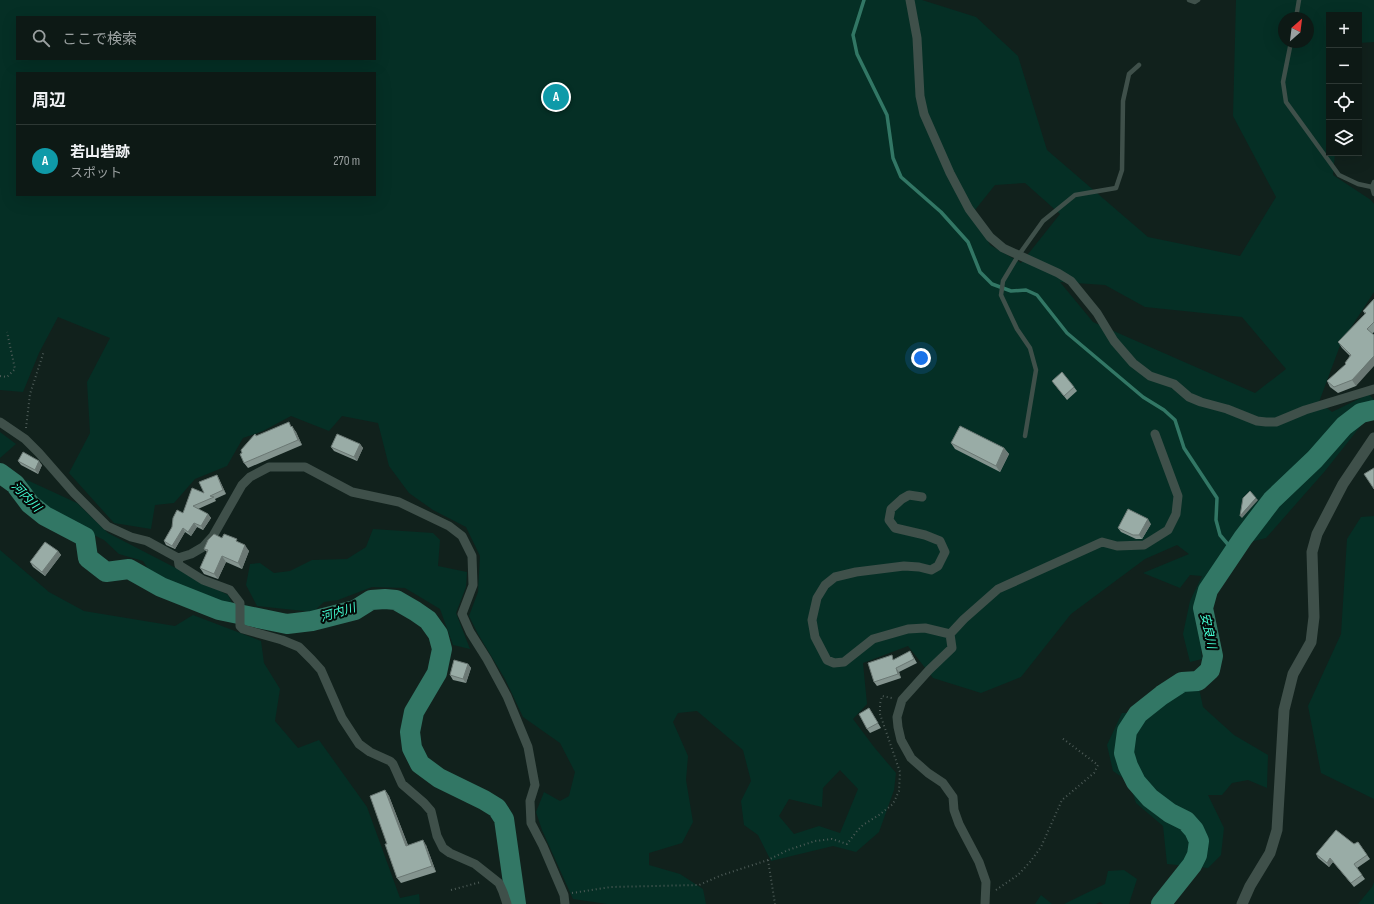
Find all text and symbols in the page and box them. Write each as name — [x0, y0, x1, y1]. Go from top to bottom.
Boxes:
north arrow — [1278, 12, 1314, 48]
map controls — [1326, 12, 1362, 156]
button: + — [1326, 12, 1362, 48]
search box — [16, 16, 376, 60]
icon: search — [30, 27, 52, 49]
text: ここで検索 — [62, 30, 137, 49]
button: − — [1326, 48, 1362, 84]
pin: A — [543, 82, 569, 112]
button: locate — [1326, 84, 1362, 120]
text: 周辺 — [32, 91, 66, 111]
button: layers — [1326, 120, 1362, 156]
text: 若山砦跡 — [70, 143, 130, 162]
text: A — [42, 153, 48, 169]
text: 270 m — [333, 153, 360, 169]
text: スポット — [70, 165, 122, 181]
your location — [911, 348, 931, 368]
water label: 河内川 — [8, 479, 45, 517]
water label: 河内川 — [319, 600, 359, 625]
water label: 安良川 — [1197, 612, 1219, 652]

